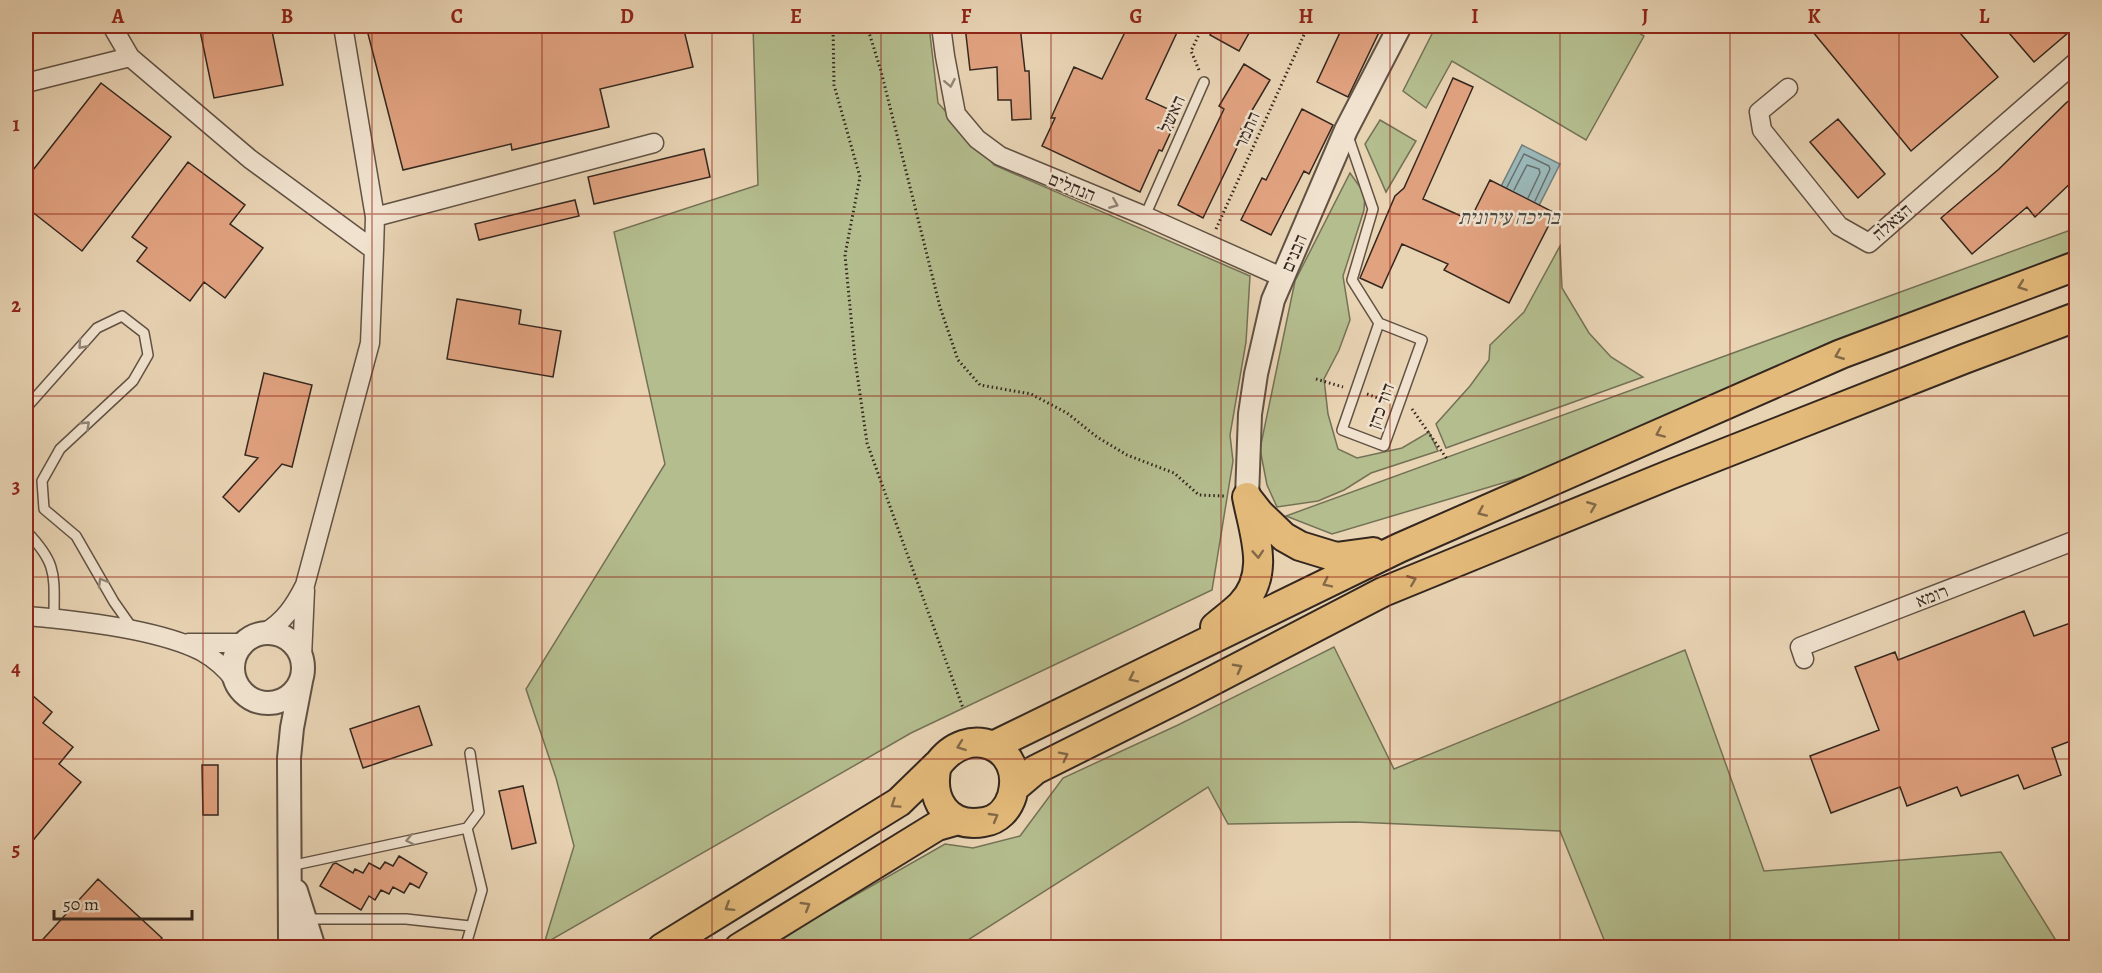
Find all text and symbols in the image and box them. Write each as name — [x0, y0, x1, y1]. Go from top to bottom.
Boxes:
text: A — [111, 3, 125, 30]
text: B — [281, 3, 293, 30]
text: C — [451, 3, 463, 30]
text: D — [620, 3, 634, 30]
text: E — [790, 3, 802, 30]
text: F — [961, 3, 972, 30]
text: G — [1129, 3, 1143, 30]
text: H — [1299, 3, 1314, 30]
text: I — [1471, 3, 1479, 30]
text: J — [1642, 3, 1649, 30]
text: K — [1807, 3, 1821, 30]
text: L — [1979, 3, 1990, 30]
one-way arrow — [943, 78, 956, 88]
street label: האשל — [1153, 91, 1191, 137]
street label: התמר — [1228, 108, 1266, 152]
text: 1 — [12, 111, 20, 138]
street label: הנחלים — [1045, 167, 1099, 207]
one-way arrow — [1107, 197, 1118, 209]
street label: הצאלה — [1867, 198, 1917, 246]
water label: בריכה עירונית — [1458, 204, 1561, 231]
street label: הבנים — [1275, 230, 1313, 276]
one-way arrow — [2017, 279, 2028, 292]
text: 2 — [11, 292, 21, 319]
one-way arrow — [78, 338, 89, 349]
one-way arrow — [1834, 348, 1845, 360]
street label: דוד כהן — [1362, 380, 1400, 432]
one-way arrow — [79, 421, 90, 432]
one-way arrow — [1656, 426, 1667, 438]
text: 3 — [12, 473, 20, 500]
one-way arrow — [1586, 501, 1597, 513]
one-way arrow — [1477, 504, 1488, 516]
one-way arrow — [1251, 550, 1264, 559]
one-way arrow — [1405, 575, 1416, 587]
one-way arrow — [1323, 576, 1334, 587]
one-way arrow — [98, 578, 110, 588]
street label: רומא — [1912, 579, 1952, 613]
text: 4 — [11, 655, 21, 682]
one-way arrow — [1231, 664, 1242, 675]
one-way arrow — [1128, 671, 1139, 682]
one-way arrow — [956, 739, 967, 751]
one-way arrow — [1057, 751, 1068, 763]
one-way arrow — [890, 797, 901, 808]
one-way arrow — [988, 813, 998, 824]
one-way arrow — [405, 833, 415, 846]
text: 5 — [12, 836, 20, 863]
scale bar — [54, 883, 192, 921]
text: 50 m — [63, 892, 99, 916]
one-way arrow — [725, 899, 735, 911]
one-way arrow — [800, 902, 810, 913]

